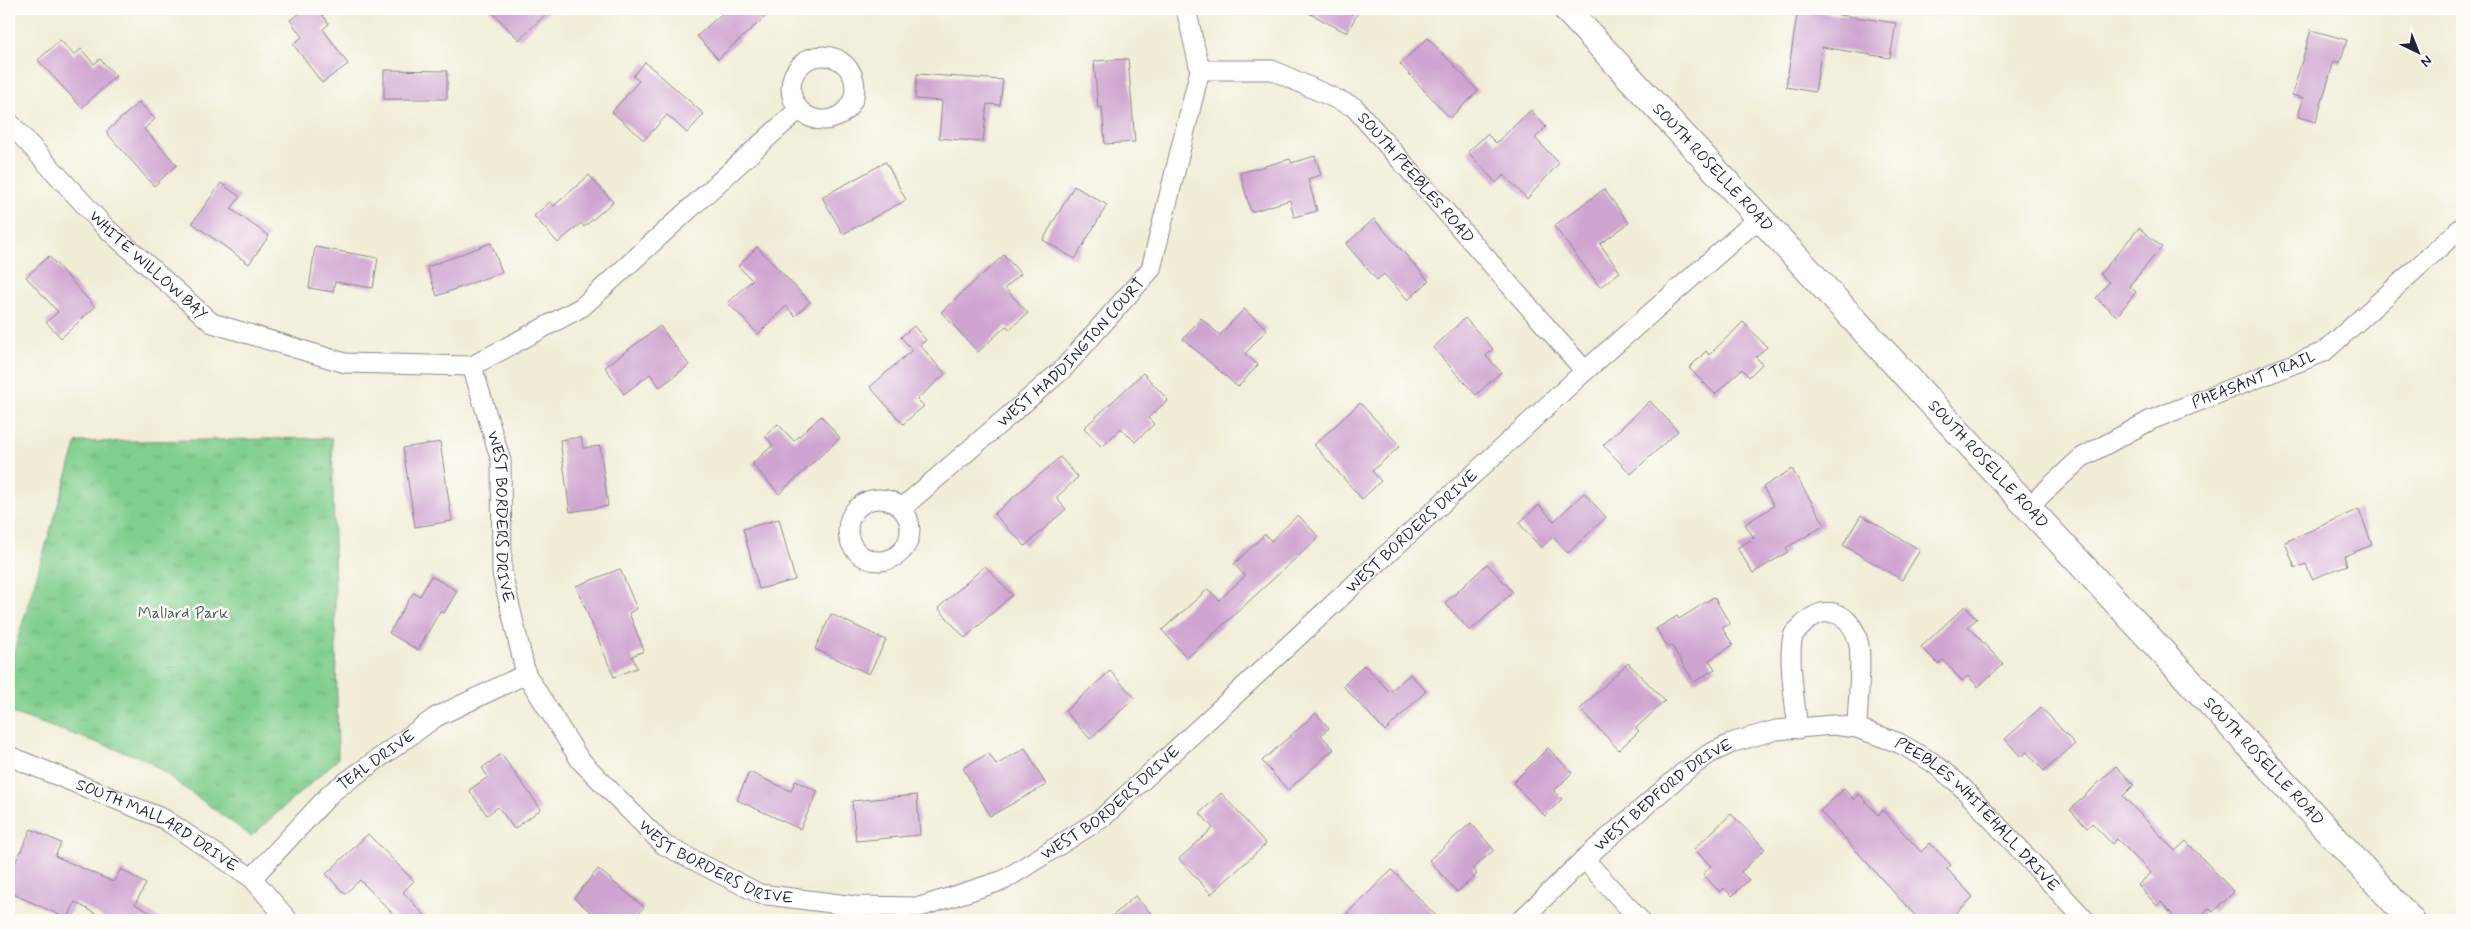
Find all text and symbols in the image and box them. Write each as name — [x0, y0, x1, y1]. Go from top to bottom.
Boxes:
north arrow — [2394, 28, 2444, 78]
text: N — [2417, 51, 2436, 71]
street label: SOUTH ROSELLE ROAD — [1648, 99, 1778, 236]
street label: SOUTH PEEBLES ROAD — [1353, 108, 1479, 248]
street label: WHITE WILLOW BAY — [84, 206, 212, 325]
street label: WEST HADDINGTON COURT — [993, 273, 1149, 432]
street label: PHEASANT TRAIL — [2189, 346, 2318, 413]
street label: SOUTH ROSELLE ROAD — [1923, 396, 2053, 533]
street label: WEST BORDERS DRIVE — [482, 428, 519, 605]
street label: WEST BORDERS DRIVE — [1341, 465, 1482, 598]
park label: Mallard Park — [138, 603, 228, 624]
street label: SOUTH ROSELLE ROAD — [2199, 692, 2329, 830]
street label: TEAL DRIVE — [333, 725, 419, 795]
street label: PEEBLES WHITEHALL DRIVE — [1891, 732, 2064, 896]
street label: WEST BEDFORD DRIVE — [1590, 734, 1736, 856]
street label: WEST BORDERS DRIVE — [1037, 741, 1184, 865]
street label: SOUTH MALLARD DRIVE — [73, 774, 242, 876]
street label: WEST BORDERS DRIVE — [634, 815, 794, 909]

